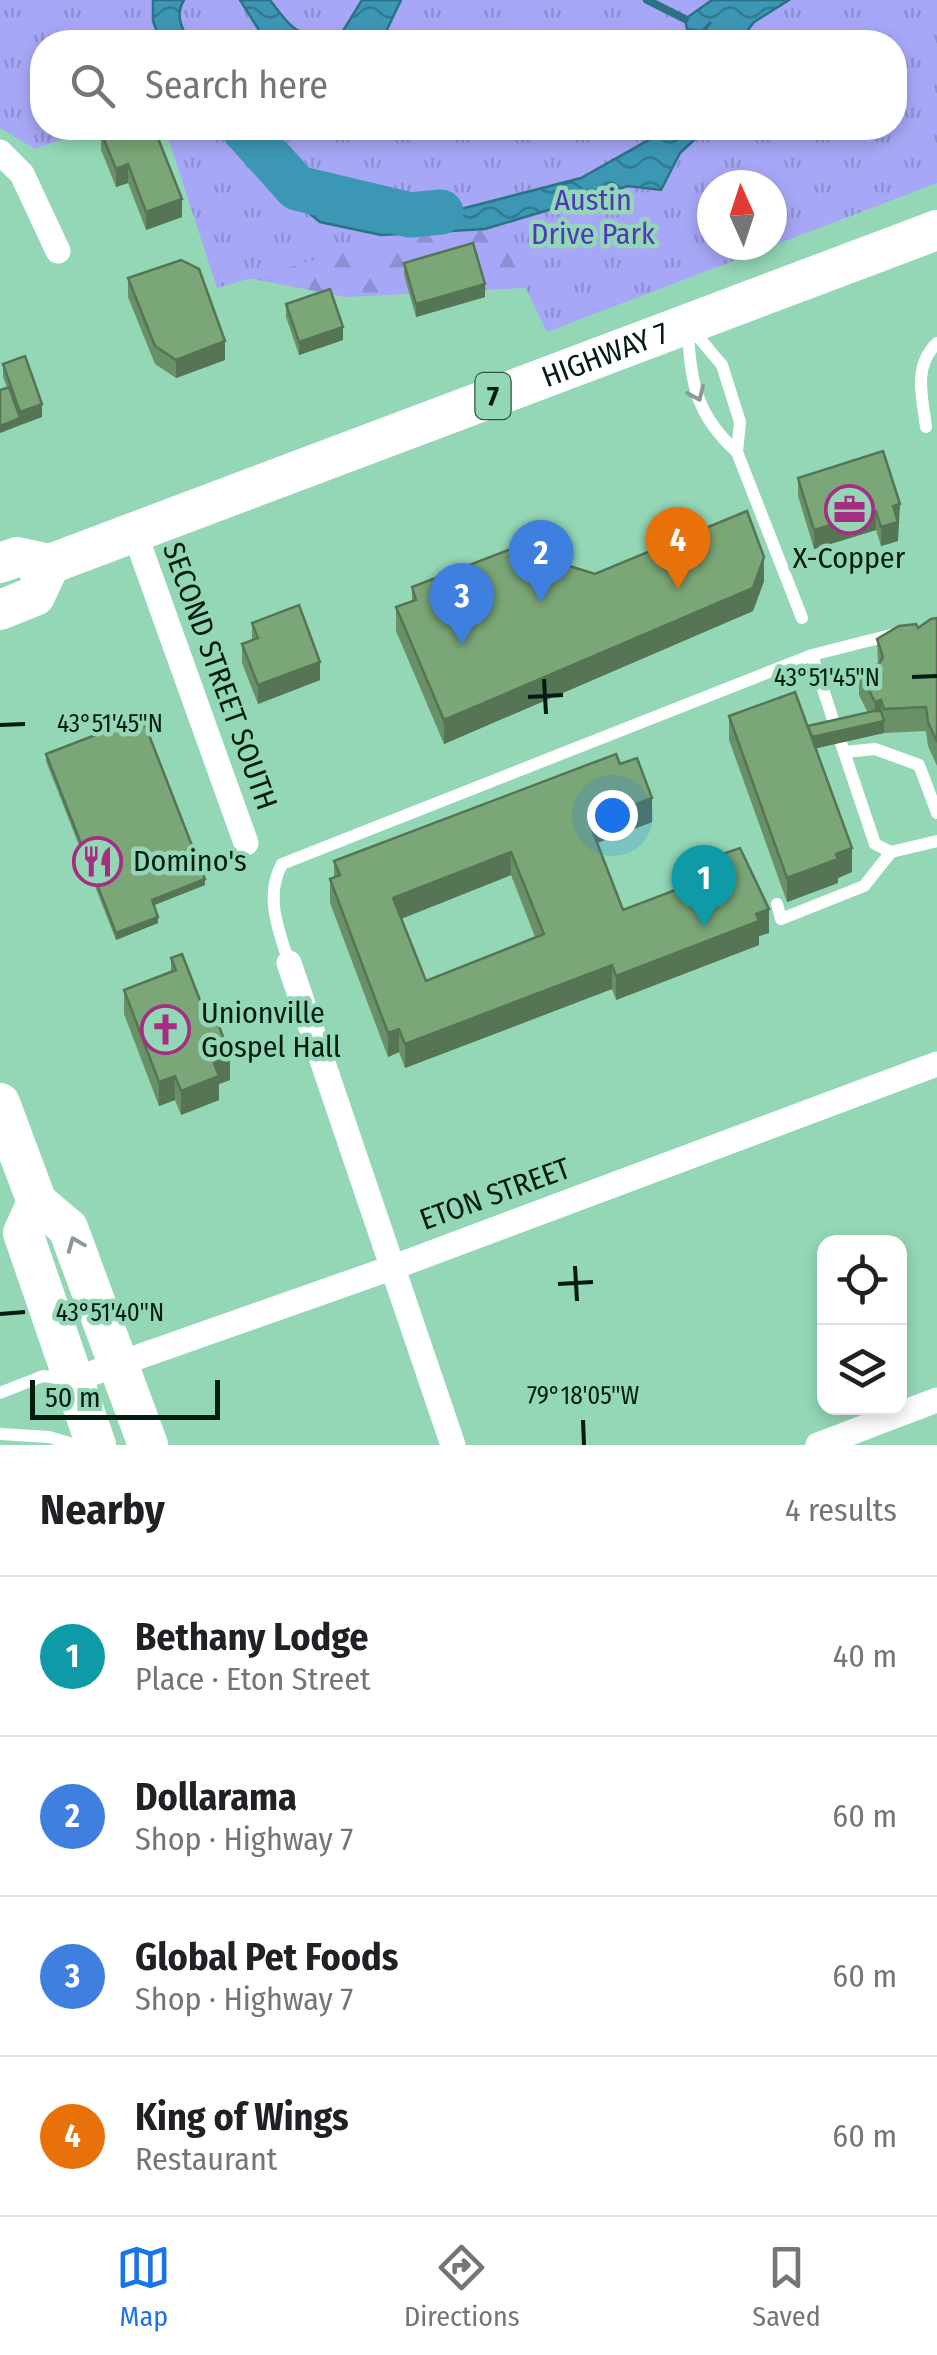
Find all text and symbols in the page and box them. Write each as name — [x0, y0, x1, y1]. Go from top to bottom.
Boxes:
search box — [30, 30, 907, 140]
icon: search — [65, 58, 120, 113]
text: Search here — [145, 62, 328, 108]
north arrow — [697, 170, 787, 260]
park label: Austin Drive Park — [531, 182, 655, 252]
street label: HIGHWAY 7 — [537, 315, 673, 395]
road number: 7 — [476, 373, 510, 419]
one-way arrow — [685, 384, 705, 402]
office icon: X-Copper — [823, 483, 875, 535]
pin: 4 — [646, 506, 710, 589]
pin: 2 — [508, 520, 574, 602]
street label: SECOND STREET SOUTH — [155, 537, 285, 815]
place label: X-Copper — [793, 540, 906, 576]
pin: 3 — [430, 562, 494, 645]
text: 43°51'45"N — [774, 663, 880, 693]
text: 43°51'45"N — [57, 709, 163, 739]
your location — [587, 790, 638, 841]
restaurant icon: Domino's — [72, 835, 124, 887]
place label: Domino's — [133, 843, 247, 879]
pin: 1 — [672, 844, 736, 927]
place label: Unionville Gospel Hall — [201, 995, 341, 1065]
church icon: Unionville Gospel Hall — [140, 1004, 192, 1056]
street label: ETON STREET — [415, 1150, 575, 1238]
map controls — [817, 1235, 907, 1415]
button: locate — [817, 1235, 907, 1325]
one-way arrow — [66, 1237, 86, 1254]
text: 43°51'40"N — [56, 1298, 164, 1328]
button: layers — [817, 1325, 907, 1415]
scale bar — [30, 1375, 220, 1420]
text: 50 m — [45, 1381, 101, 1414]
text: 79°18'05"W — [527, 1381, 639, 1411]
text: Nearby — [40, 1485, 165, 1535]
text: 4 results — [785, 1491, 897, 1529]
text: Bethany Lodge — [135, 1614, 369, 1660]
text: 1 — [66, 1637, 79, 1675]
text: 40 m — [833, 1637, 897, 1675]
text: Place · Eton Street — [135, 1660, 371, 1698]
text: Dollarama — [135, 1774, 297, 1820]
text: 2 — [65, 1797, 80, 1835]
text: 60 m — [832, 1797, 897, 1835]
text: Shop · Highway 7 — [135, 1820, 353, 1858]
text: Global Pet Foods — [135, 1934, 398, 1980]
text: 3 — [65, 1957, 80, 1995]
text: 60 m — [832, 1957, 897, 1995]
text: Shop · Highway 7 — [135, 1980, 353, 2018]
text: King of Wings — [135, 2094, 349, 2140]
text: 4 — [64, 2117, 81, 2155]
text: 60 m — [832, 2117, 897, 2155]
text: Restaurant — [135, 2140, 277, 2178]
tab: Map — [116, 2240, 171, 2333]
tab: Directions — [404, 2240, 520, 2333]
tab: Saved — [752, 2240, 821, 2333]

